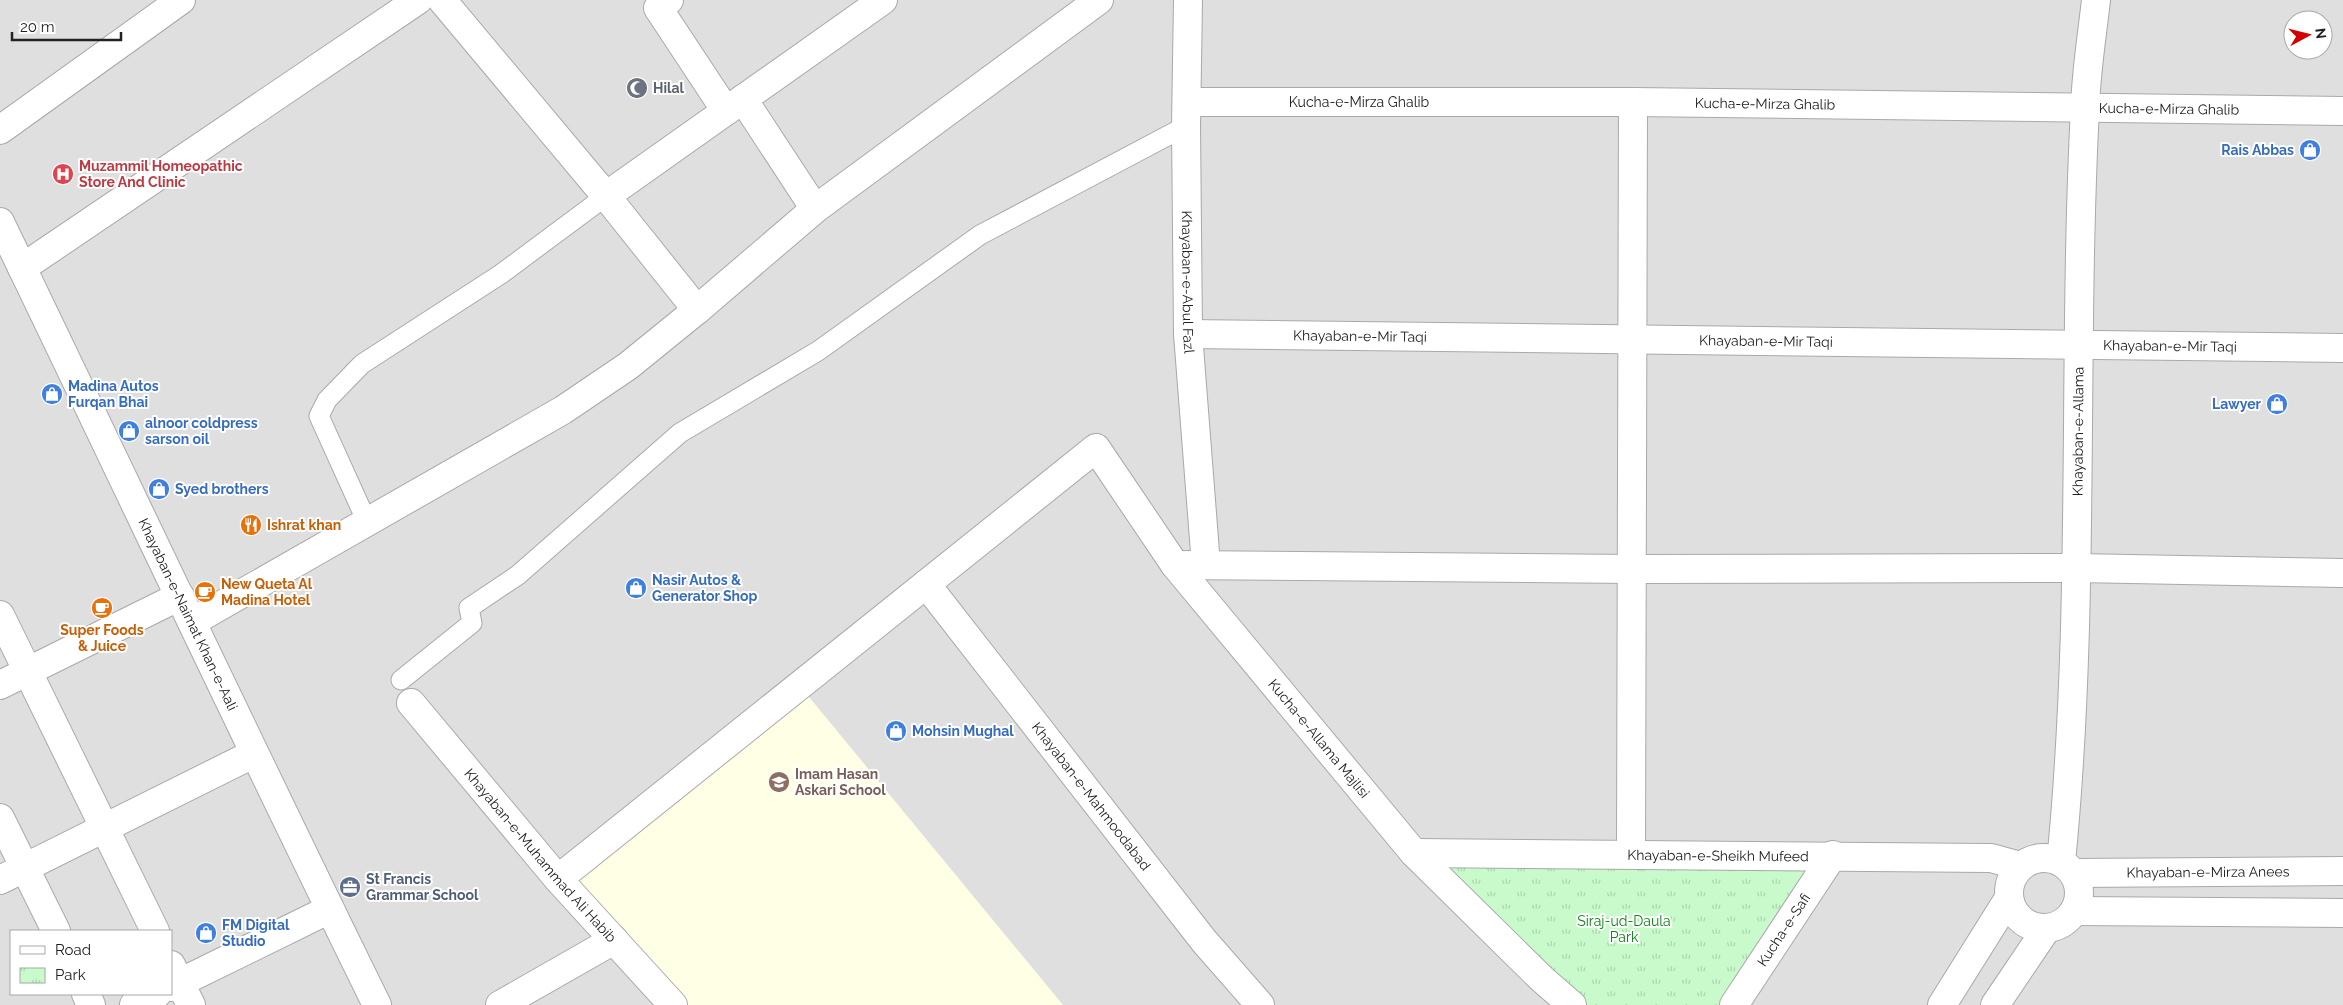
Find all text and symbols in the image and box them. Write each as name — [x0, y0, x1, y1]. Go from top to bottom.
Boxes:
scale bar — [12, 10, 121, 42]
north arrow — [2283, 10, 2333, 60]
text: 20 m — [20, 18, 55, 36]
text: N — [2312, 27, 2329, 40]
mosque icon: Hilal — [625, 76, 649, 100]
place label: Hilal — [653, 80, 684, 96]
street label: Kucha-e-Mirza Ghalib — [1289, 94, 1430, 110]
street label: Kucha-e-Mirza Ghalib — [1695, 95, 1836, 113]
street label: Kucha-e-Mirza Ghalib — [2099, 100, 2240, 118]
shop icon: Rais Abbas — [2298, 138, 2322, 162]
place label: Rais Abbas — [2221, 142, 2294, 158]
place label: Muzammil Homeopathic Store And Clinic — [79, 158, 243, 190]
hospital icon: Muzammil Homeopathic Store And Clinic — [51, 162, 75, 186]
street label: Khayaban-e-Abul Fazl — [1179, 210, 1198, 354]
street label: Khayaban-e-Mir Taqi — [1293, 327, 1427, 345]
street label: Khayaban-e-Mir Taqi — [1699, 332, 1833, 350]
street label: Khayaban-e-Mir Taqi — [2103, 337, 2237, 355]
street label: Khayaban-e-Allama — [2069, 367, 2086, 496]
place label: Madina Autos Furqan Bhai — [68, 378, 159, 410]
shop icon: Madina Autos Furqan Bhai — [40, 382, 64, 406]
shop icon: Lawyer — [2265, 392, 2289, 416]
place label: Lawyer — [2212, 396, 2262, 412]
place label: alnoor coldpress sarson oil — [145, 415, 258, 447]
shop icon: alnoor coldpress sarson oil — [117, 419, 141, 443]
shop icon: Syed brothers — [147, 477, 171, 501]
place label: Syed brothers — [175, 481, 269, 497]
restaurant icon: Ishrat khan — [239, 513, 263, 537]
street label: Khayaban-e-Naimat Khan-e-Aali — [135, 516, 241, 713]
place label: Ishrat khan — [267, 517, 341, 533]
place label: Nasir Autos & Generator Shop — [652, 572, 757, 604]
place label: New Queta Al Madina Hotel — [221, 576, 313, 608]
shop icon: Nasir Autos & Generator Shop — [624, 576, 648, 600]
cafe icon: New Queta Al Madina Hotel — [193, 580, 217, 604]
cafe icon: Super Foods & Juice — [90, 596, 114, 620]
place label: Super Foods & Juice — [60, 622, 144, 654]
street label: Kucha-e-Allama Majlisi — [1265, 676, 1373, 801]
shop icon: Mohsin Mughal — [884, 719, 908, 743]
street label: Khayaban-e-Mahmoodabad — [1029, 719, 1154, 873]
place label: Mohsin Mughal — [912, 723, 1014, 739]
street label: Khayaban-e-Muhammad Ali Habib — [461, 765, 620, 946]
place label: Imam Hasan Askari School — [795, 766, 886, 798]
school or university icon: Imam Hasan Askari School — [767, 770, 791, 794]
street label: Khayaban-e-Sheikh Mufeed — [1627, 847, 1809, 864]
street label: Khayaban-e-Mirza Anees — [2126, 863, 2290, 881]
place label: St Francis Grammar School — [366, 871, 479, 903]
office icon: St Francis Grammar School — [338, 875, 362, 899]
street label: Kucha-e-Safi — [1754, 891, 1813, 969]
park label: Siraj-ud-Daula Park — [1577, 913, 1671, 945]
place label: FM Digital Studio — [222, 917, 290, 949]
shop icon: FM Digital Studio — [194, 921, 218, 945]
legend — [10, 930, 172, 995]
text: Road — [55, 941, 91, 959]
text: Park — [55, 966, 86, 984]

